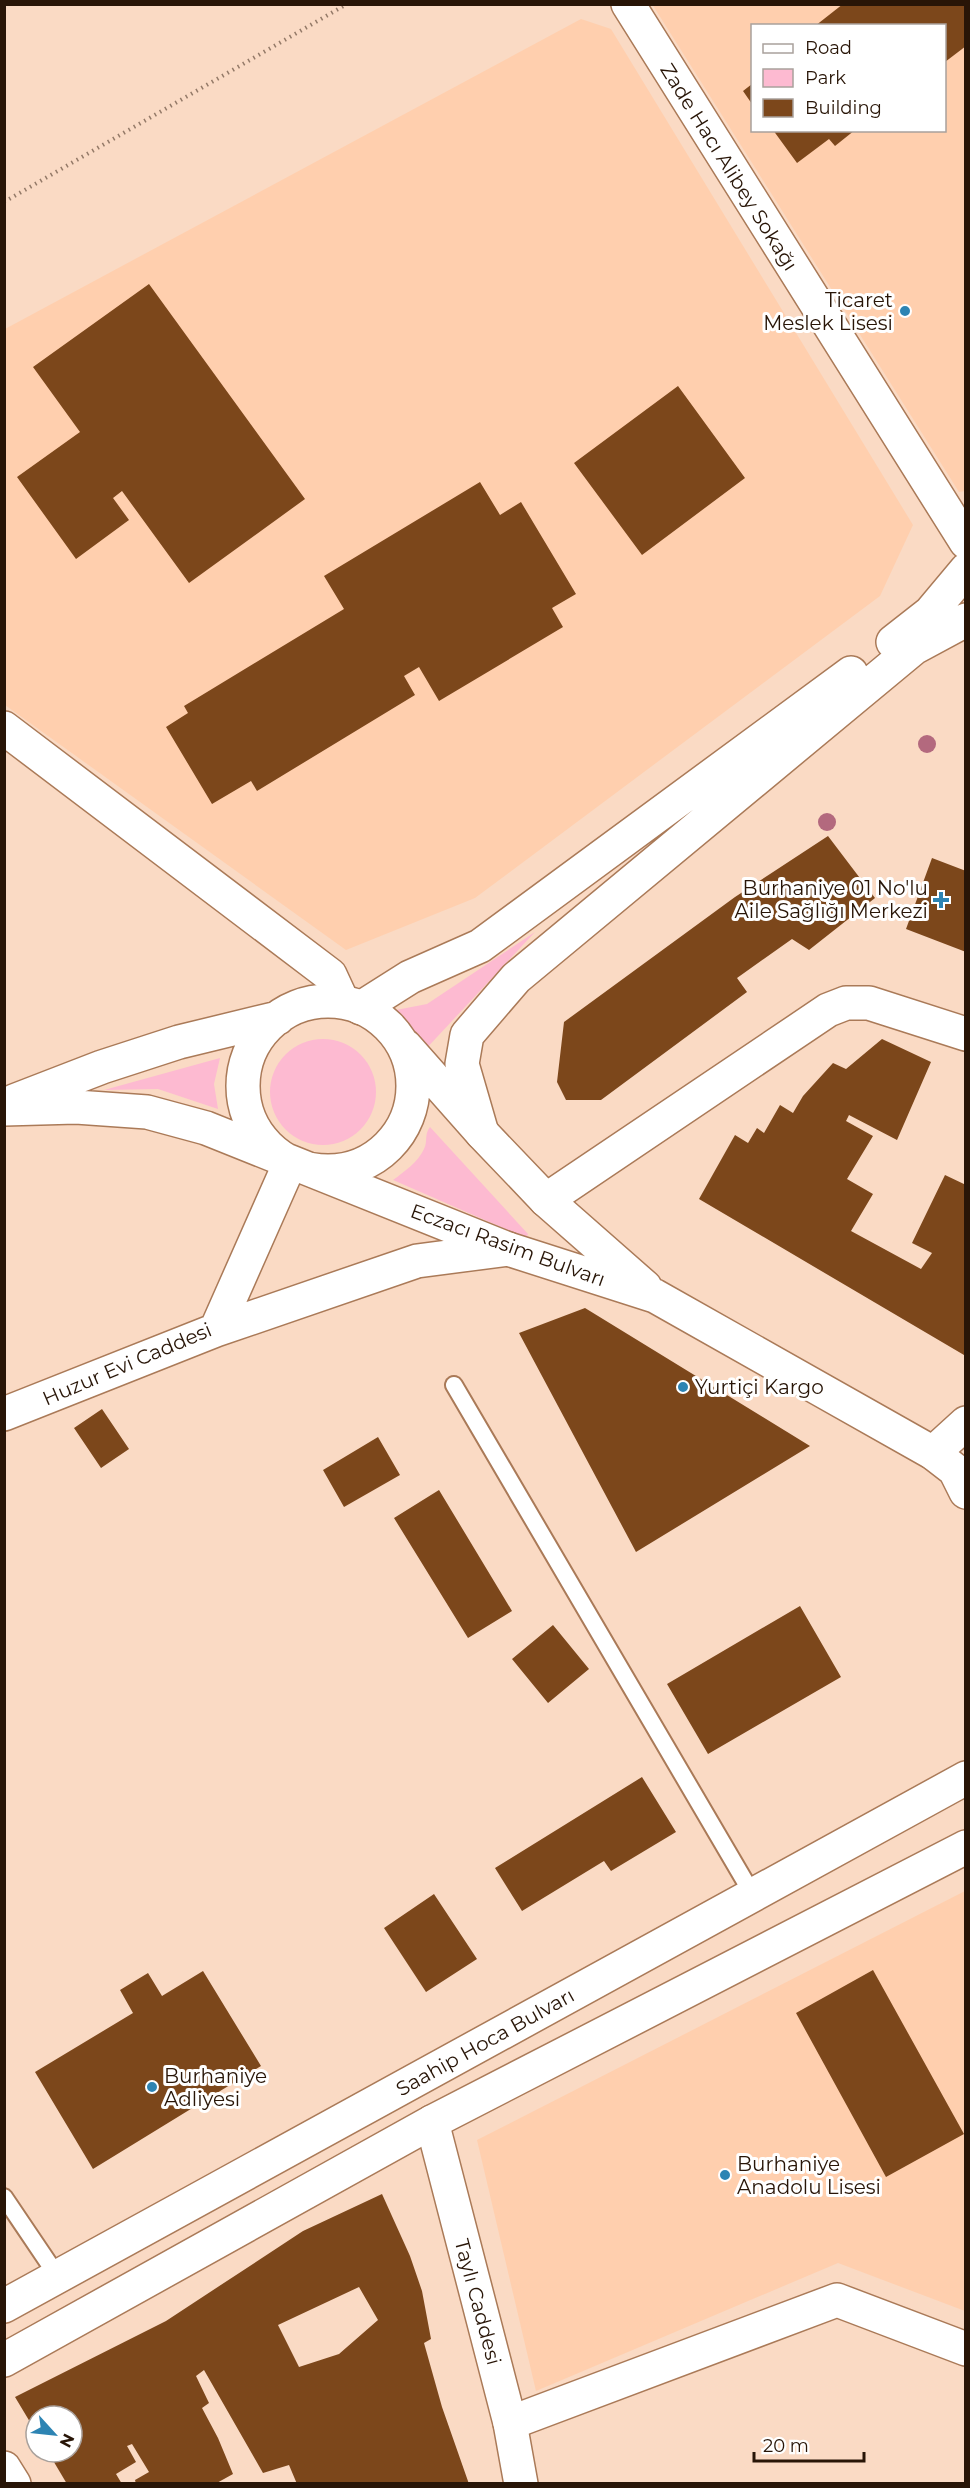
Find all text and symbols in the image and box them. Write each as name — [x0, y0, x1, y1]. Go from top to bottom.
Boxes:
legend — [751, 24, 946, 132]
text: Road — [805, 37, 852, 59]
street label: Zade Hacı Alibey Sokağı — [655, 59, 803, 275]
text: Park — [805, 67, 846, 89]
text: Building — [805, 97, 882, 119]
place label: Ticaret Meslek Lisesi — [763, 288, 893, 335]
marker: Ticaret Meslek Lisesi — [898, 304, 912, 318]
place label: Burhaniye 01 No'lu Aile Sağlığı Merkezi — [735, 876, 928, 923]
marker: Burhaniye 01 No'lu Aile Sağlığı Merkezi — [932, 891, 950, 909]
street label: Eczacı Rasim Bulvarı — [407, 1199, 609, 1291]
street label: Huzur Evi Caddesi — [39, 1318, 215, 1410]
place label: Yurtiçi Kargo — [695, 1375, 824, 1399]
marker: Yurtiçi Kargo — [676, 1380, 690, 1394]
street label: Saahip Hoca Bulvarı — [392, 1983, 578, 2101]
place label: Burhaniye Adliyesi — [164, 2064, 267, 2111]
marker: Burhaniye Adliyesi — [145, 2080, 159, 2094]
place label: Burhaniye Anadolu Lisesi — [737, 2152, 881, 2199]
marker: Burhaniye Anadolu Lisesi — [718, 2168, 732, 2182]
street label: Taylı Caddesi — [450, 2236, 506, 2368]
north arrow — [24, 2404, 84, 2464]
scale bar — [754, 2425, 864, 2463]
text: N — [56, 2431, 78, 2451]
text: 20 m — [763, 2435, 809, 2457]

